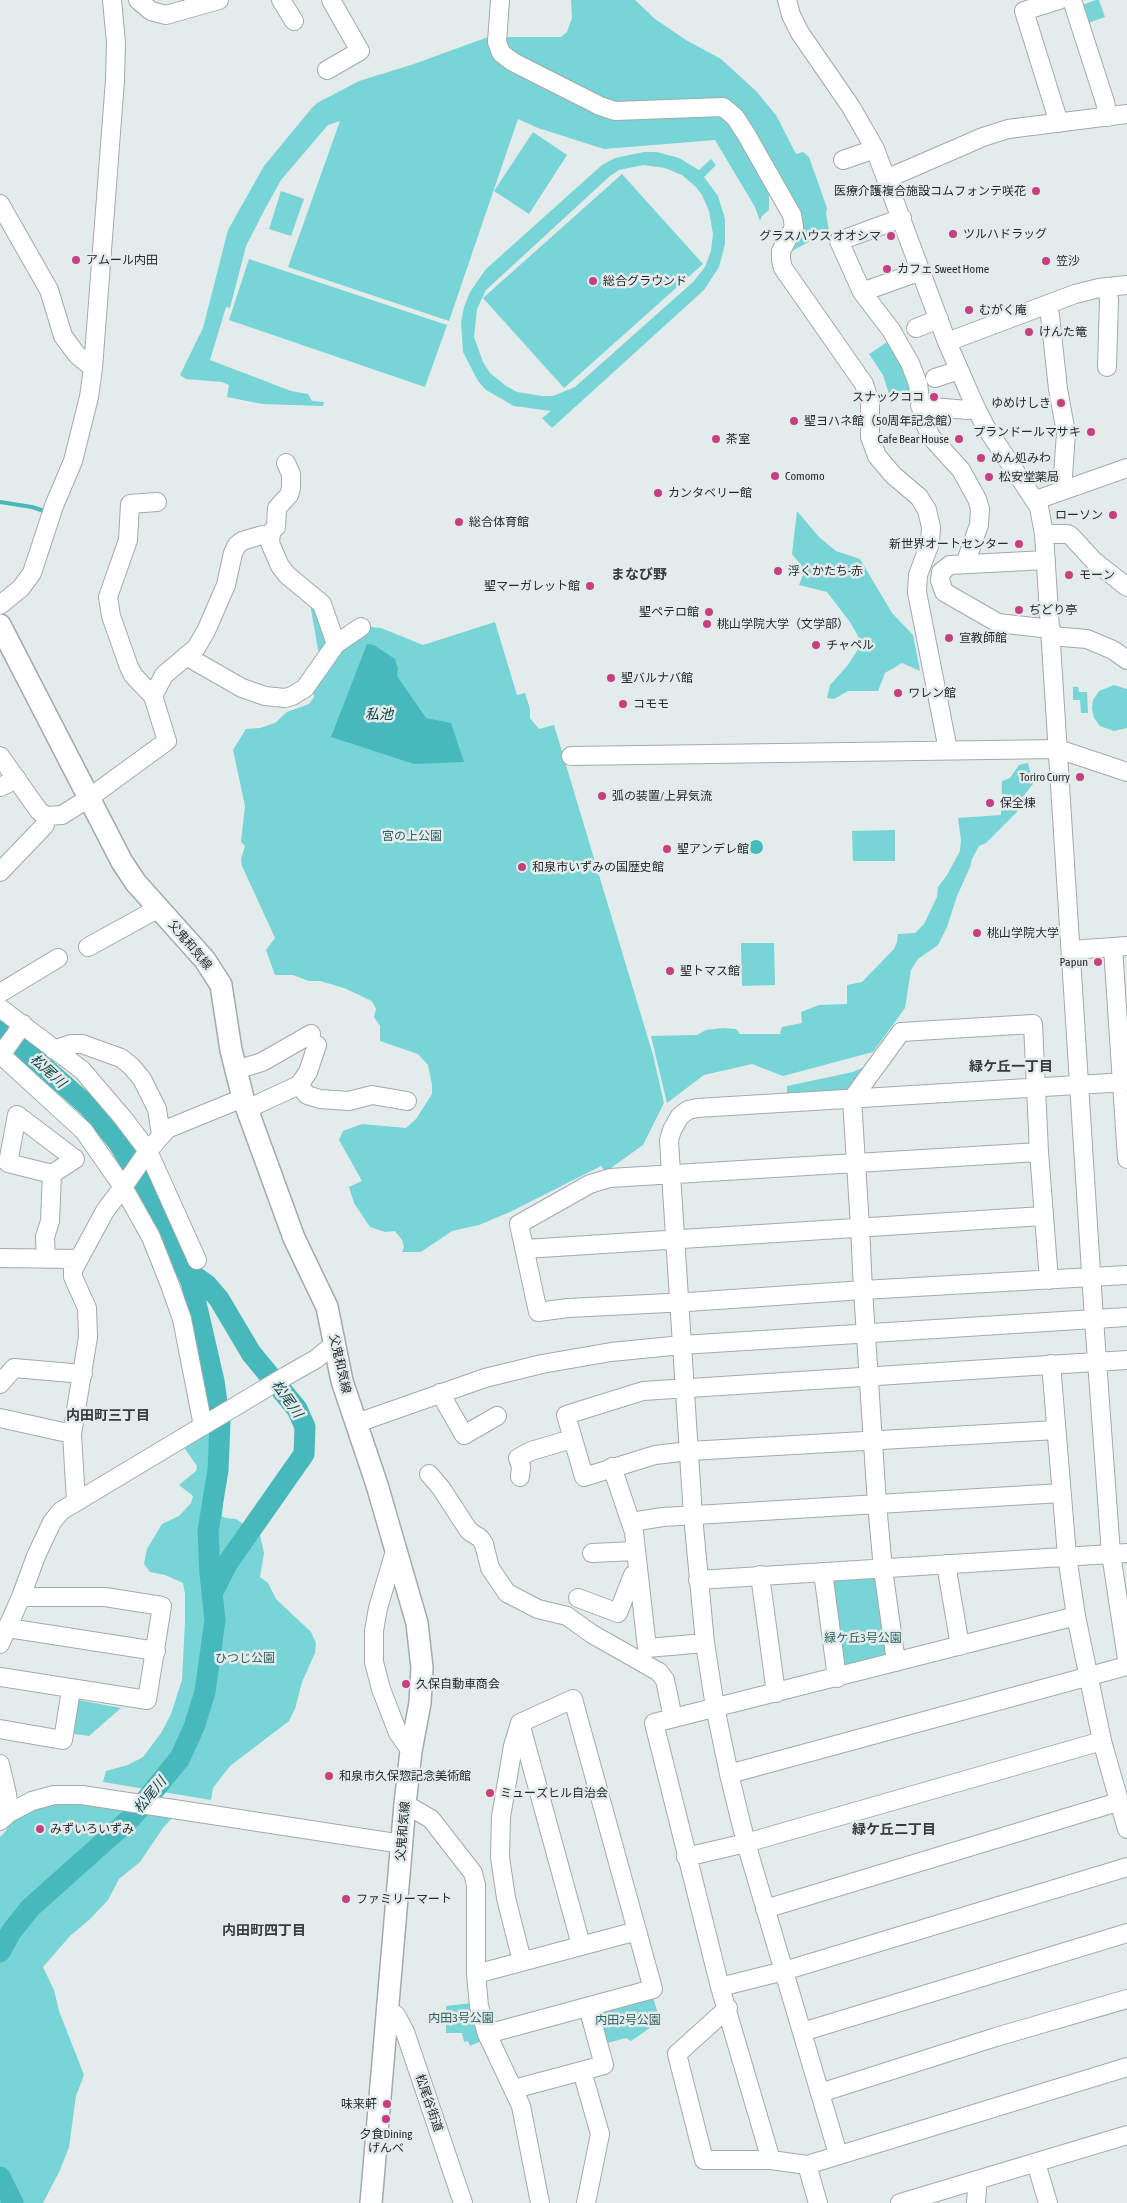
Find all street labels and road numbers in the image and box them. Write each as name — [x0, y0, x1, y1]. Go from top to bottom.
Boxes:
street label: 父鬼和気線 — [165, 917, 215, 973]
street label: 父鬼和気線 — [326, 1333, 354, 1395]
street label: 父鬼和気線 — [393, 1800, 413, 1862]
street label: 松尾谷街道 — [412, 2072, 446, 2134]

